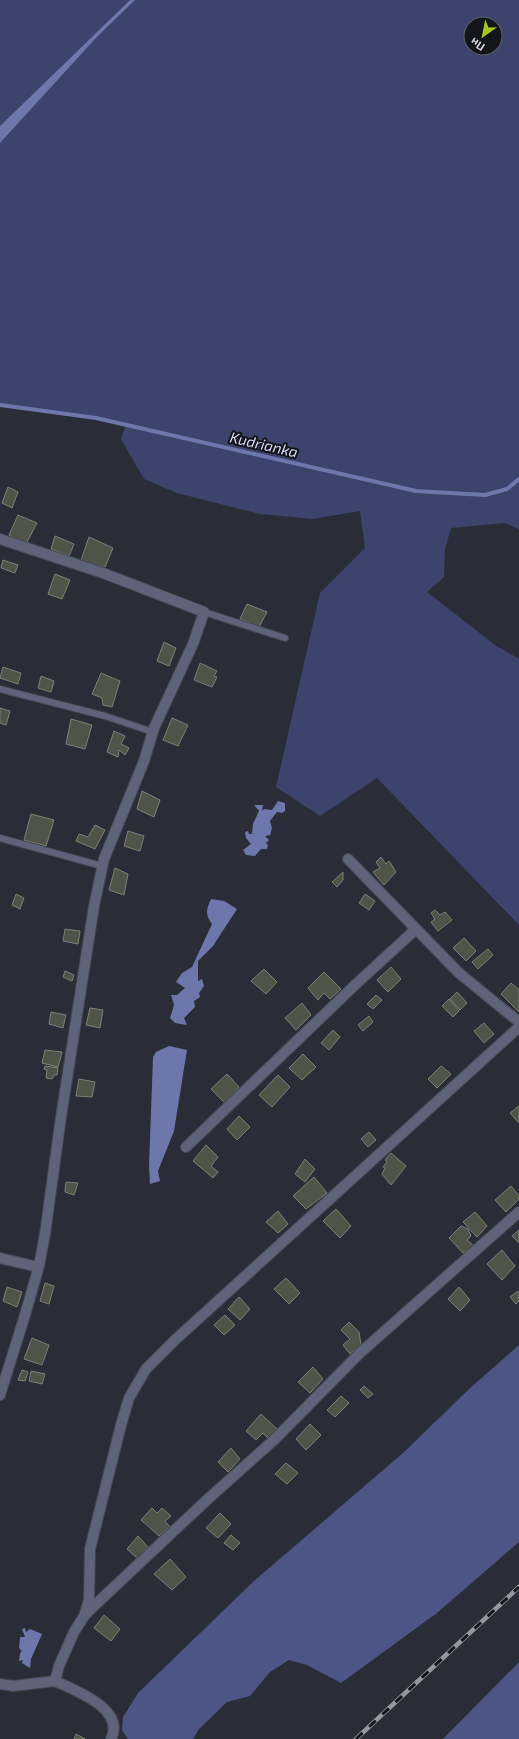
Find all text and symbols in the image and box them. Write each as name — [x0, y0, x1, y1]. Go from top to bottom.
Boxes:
north arrow — [463, 16, 503, 56]
text: Пн — [468, 35, 487, 54]
water label: Kudrianka — [228, 427, 300, 461]

